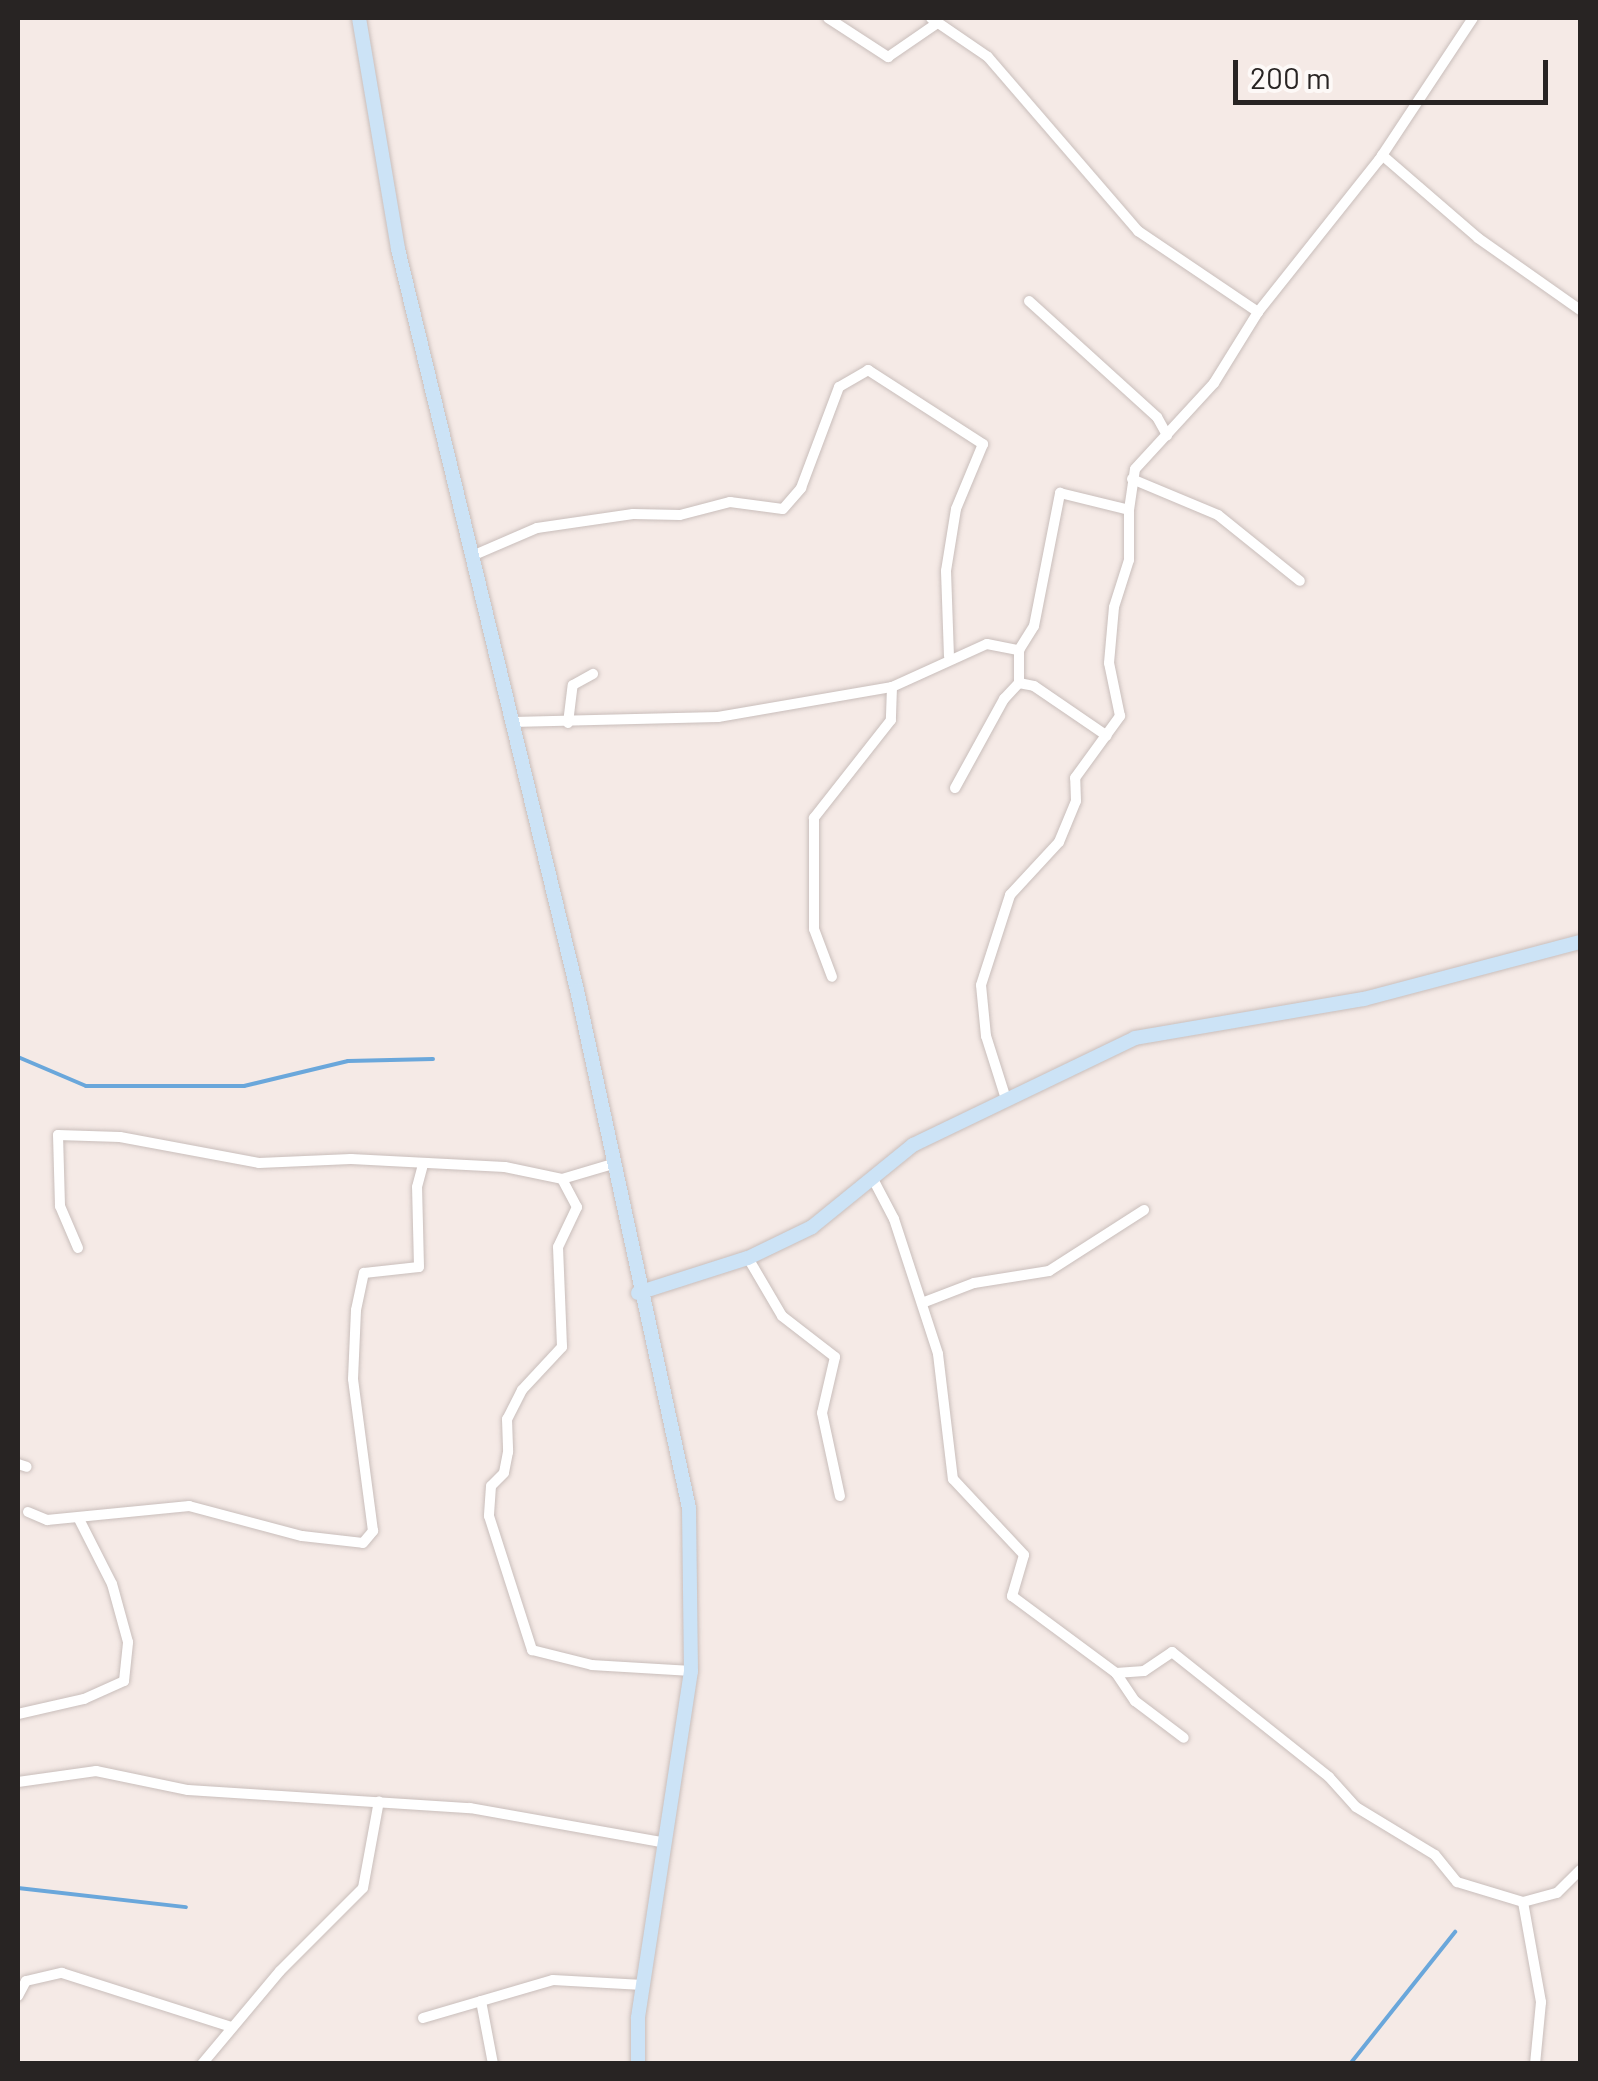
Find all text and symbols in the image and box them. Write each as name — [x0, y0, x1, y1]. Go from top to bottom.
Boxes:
scale bar — [1238, 40, 1553, 102]
text: 200 m — [1250, 59, 1331, 95]

